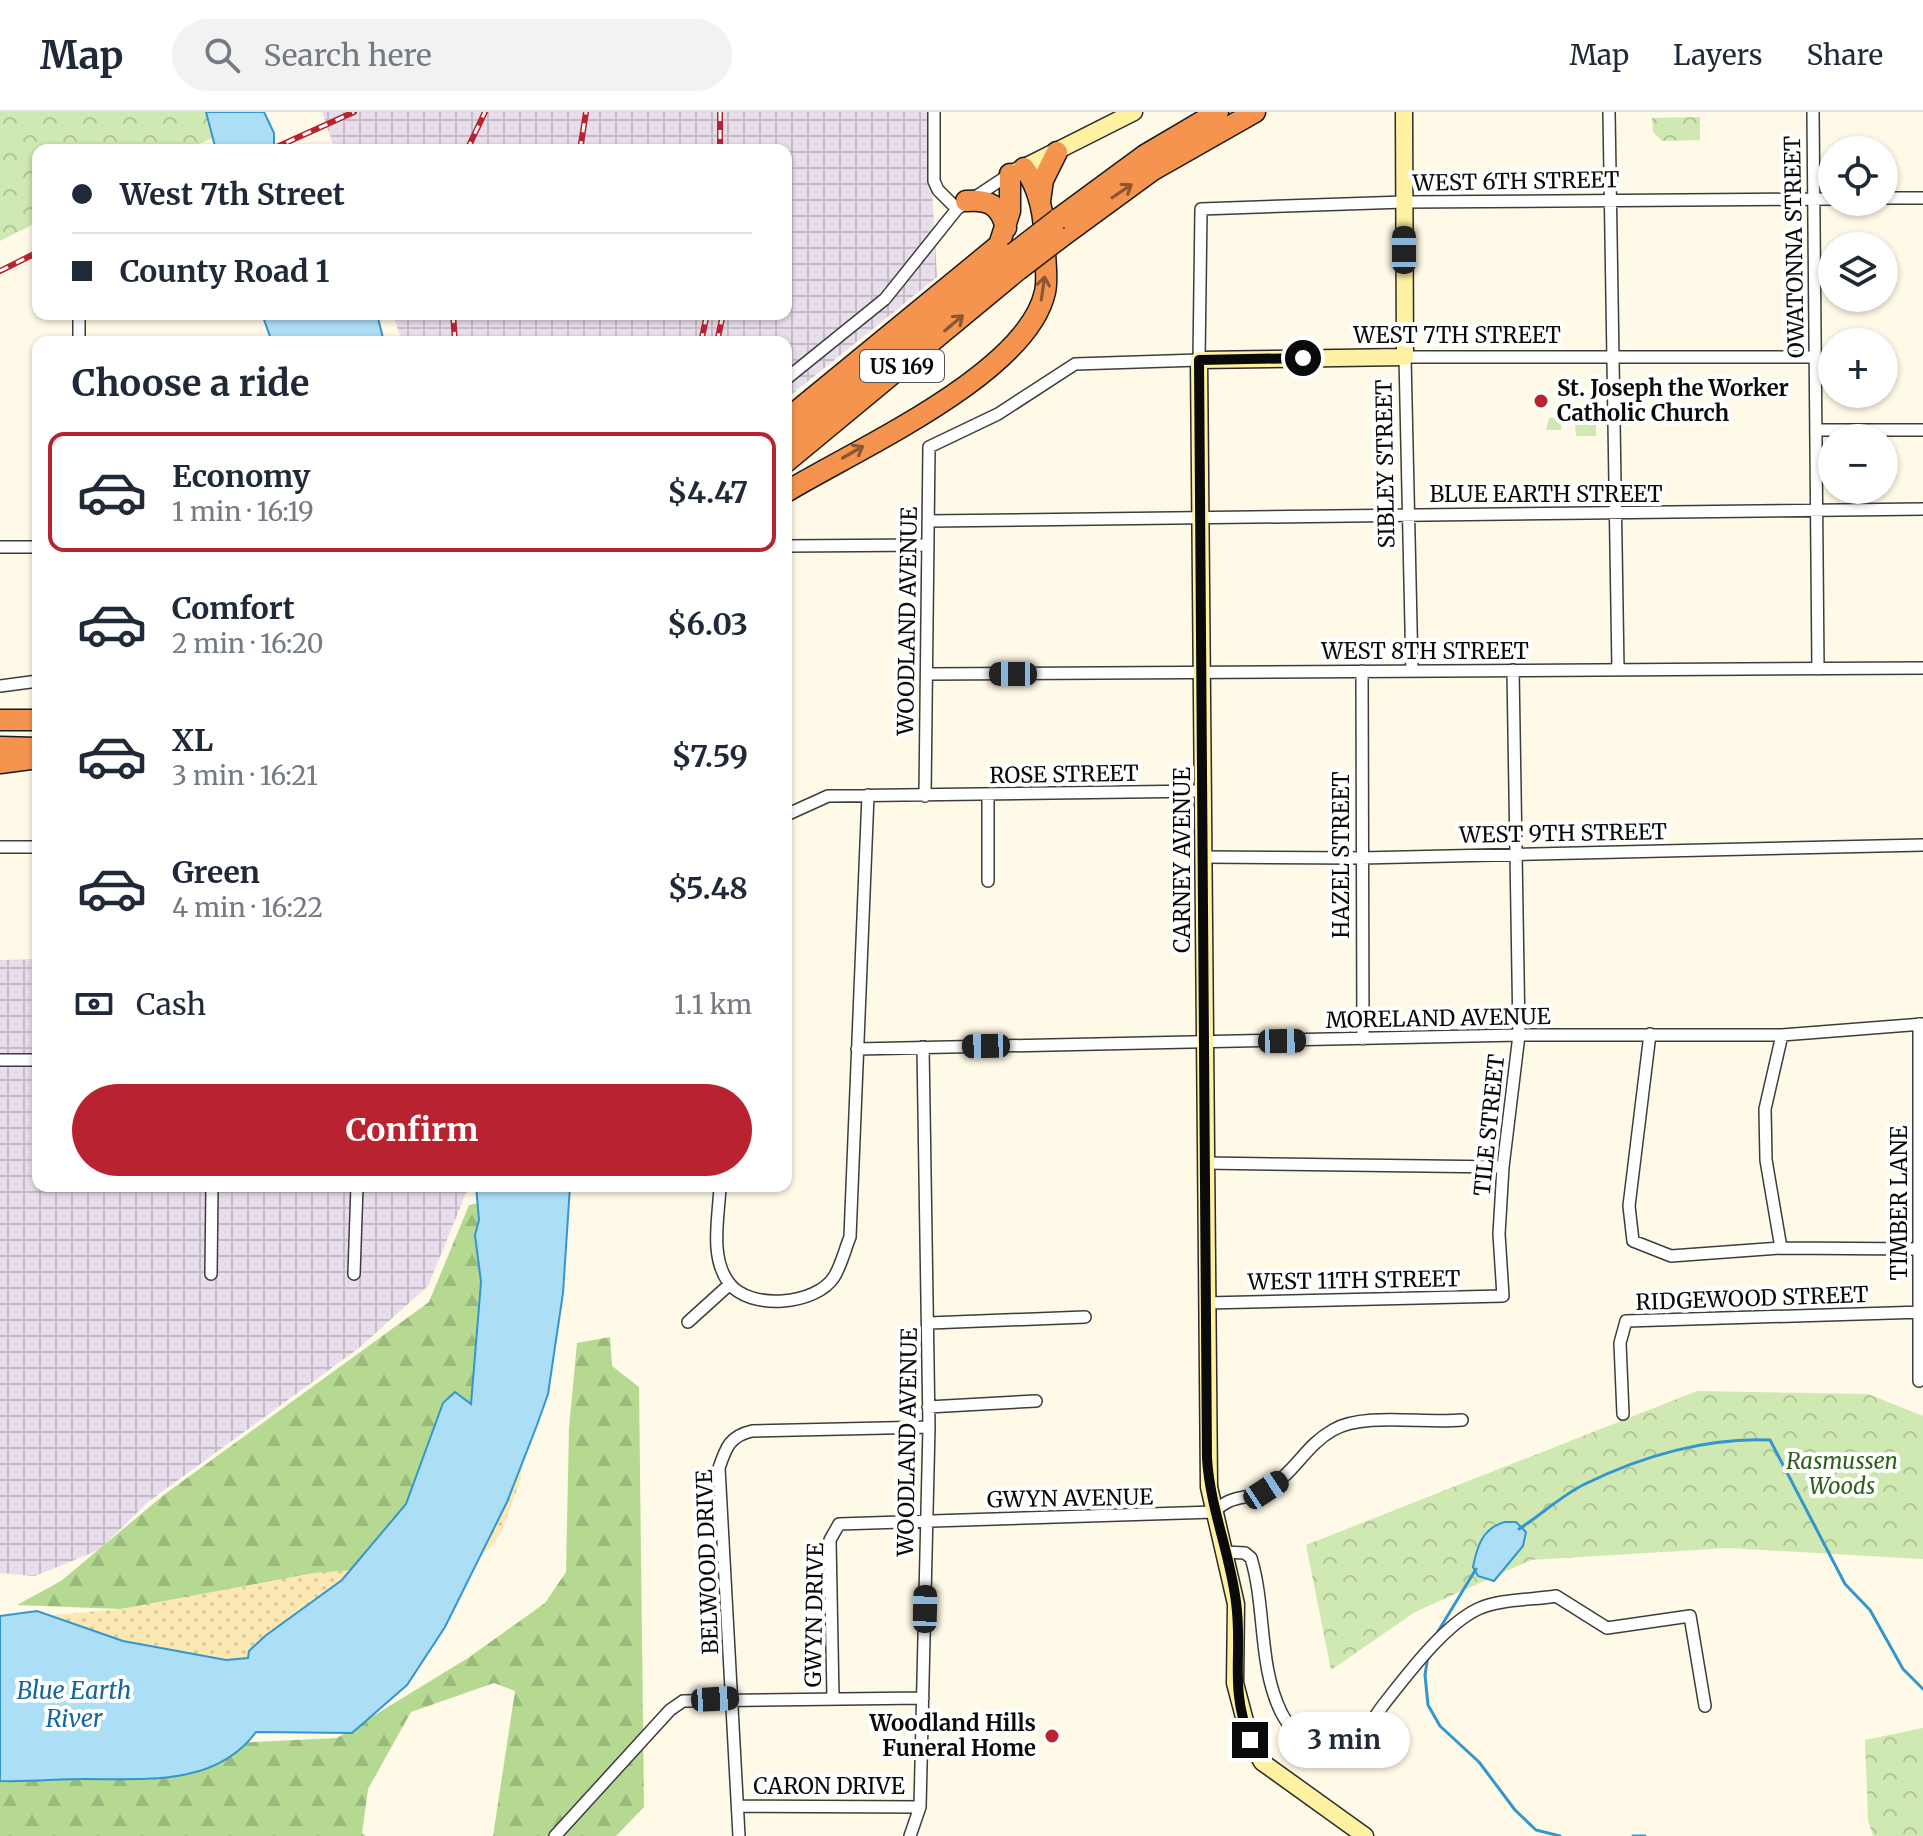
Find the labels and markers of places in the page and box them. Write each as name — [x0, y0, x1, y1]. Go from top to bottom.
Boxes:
place label: St. Joseph the Worker Catholic Church — [1557, 374, 1789, 427]
marker: St. Joseph the Worker Catholic Church — [1532, 392, 1550, 410]
place label: Woodland Hills Funeral Home — [869, 1709, 1036, 1762]
marker: Woodland Hills Funeral Home — [1043, 1727, 1061, 1745]

